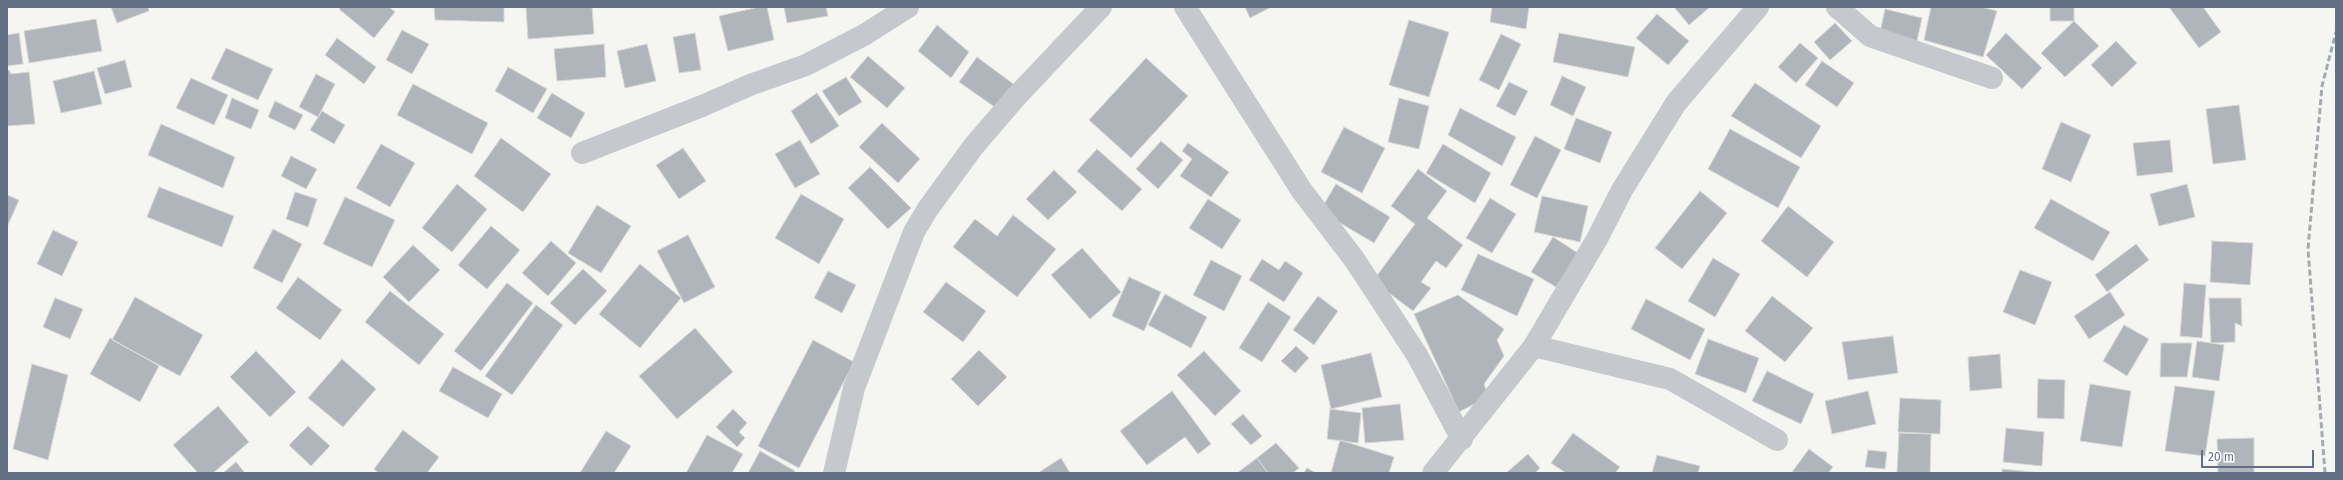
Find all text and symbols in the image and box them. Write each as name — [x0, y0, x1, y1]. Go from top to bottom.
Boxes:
scale bar — [2203, 442, 2316, 468]
text: 20 m — [2208, 450, 2234, 464]

